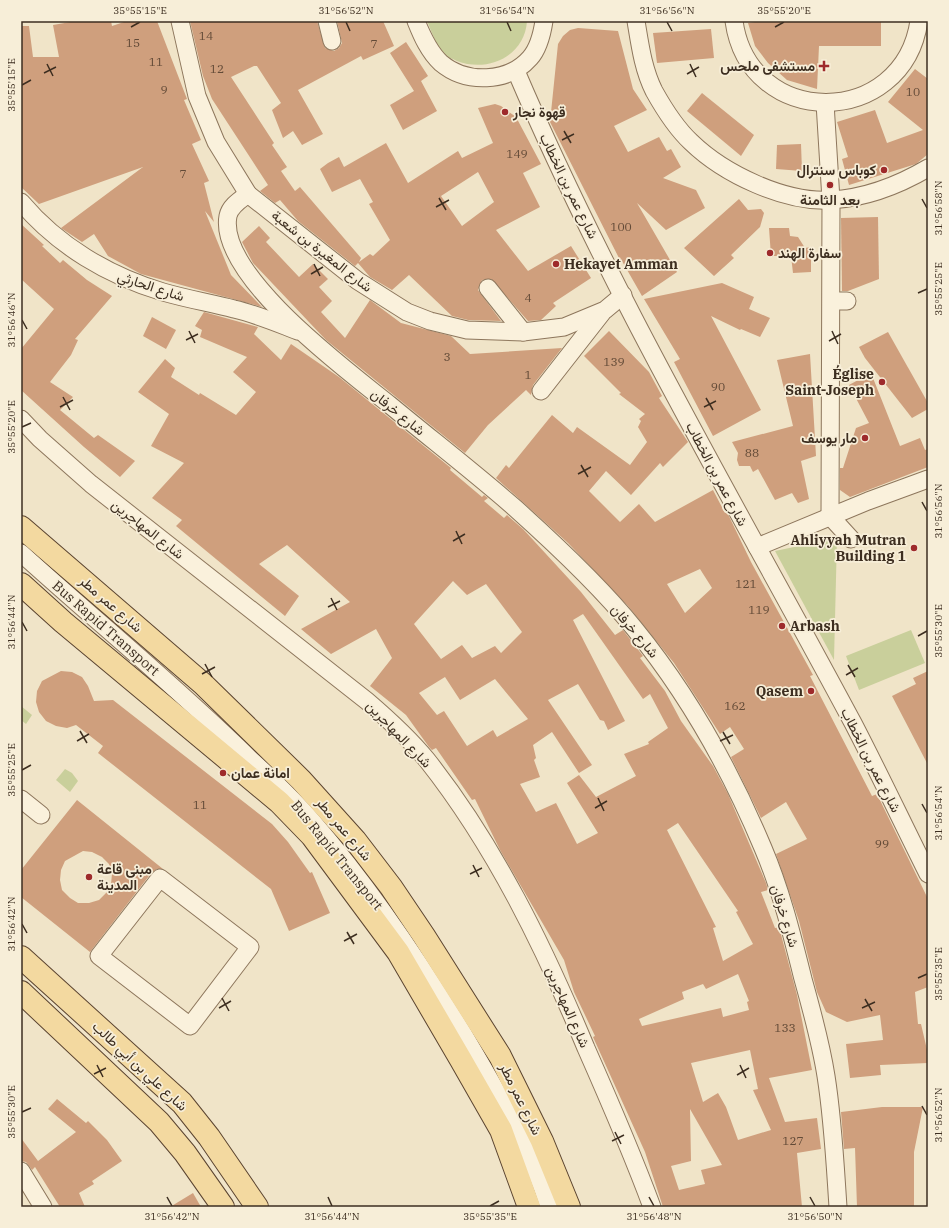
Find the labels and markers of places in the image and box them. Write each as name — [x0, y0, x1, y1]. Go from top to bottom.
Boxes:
place label: مستشفى ملحس — [720, 57, 815, 75]
marker: مستشفى ملحس — [818, 60, 830, 72]
place label: قهوة نجار — [512, 103, 565, 121]
marker: قهوة نجار — [500, 107, 510, 117]
place label: كوباس سنترال — [797, 161, 876, 179]
marker: كوباس سنترال — [879, 165, 889, 175]
marker: بعد الثامنة — [825, 180, 835, 190]
place label: بعد الثامنة — [800, 191, 860, 209]
place label: سفارة الهند — [778, 244, 841, 262]
marker: سفارة الهند — [765, 248, 775, 258]
place label: Hekayet Amman — [564, 255, 678, 273]
marker: Hekayet Amman — [551, 259, 561, 269]
place label: Église Saint-Joseph — [785, 364, 874, 399]
marker: Église Saint-Joseph — [877, 377, 887, 387]
place label: مار يوسف — [801, 429, 857, 447]
marker: مار يوسف — [860, 433, 870, 443]
place label: Ahliyyah Mutran Building 1 — [791, 531, 906, 565]
marker: Ahliyyah Mutran Building 1 — [909, 543, 919, 553]
place label: Arbash — [790, 617, 840, 635]
marker: Arbash — [777, 621, 787, 631]
place label: Qasem — [756, 682, 803, 700]
marker: Qasem — [806, 686, 816, 696]
place label: امانة عمان — [231, 764, 290, 782]
marker: امانة عمان — [218, 768, 228, 778]
place label: مبنى قاعة المدينة — [97, 860, 152, 894]
marker: مبنى قاعة المدينة — [84, 872, 94, 882]

